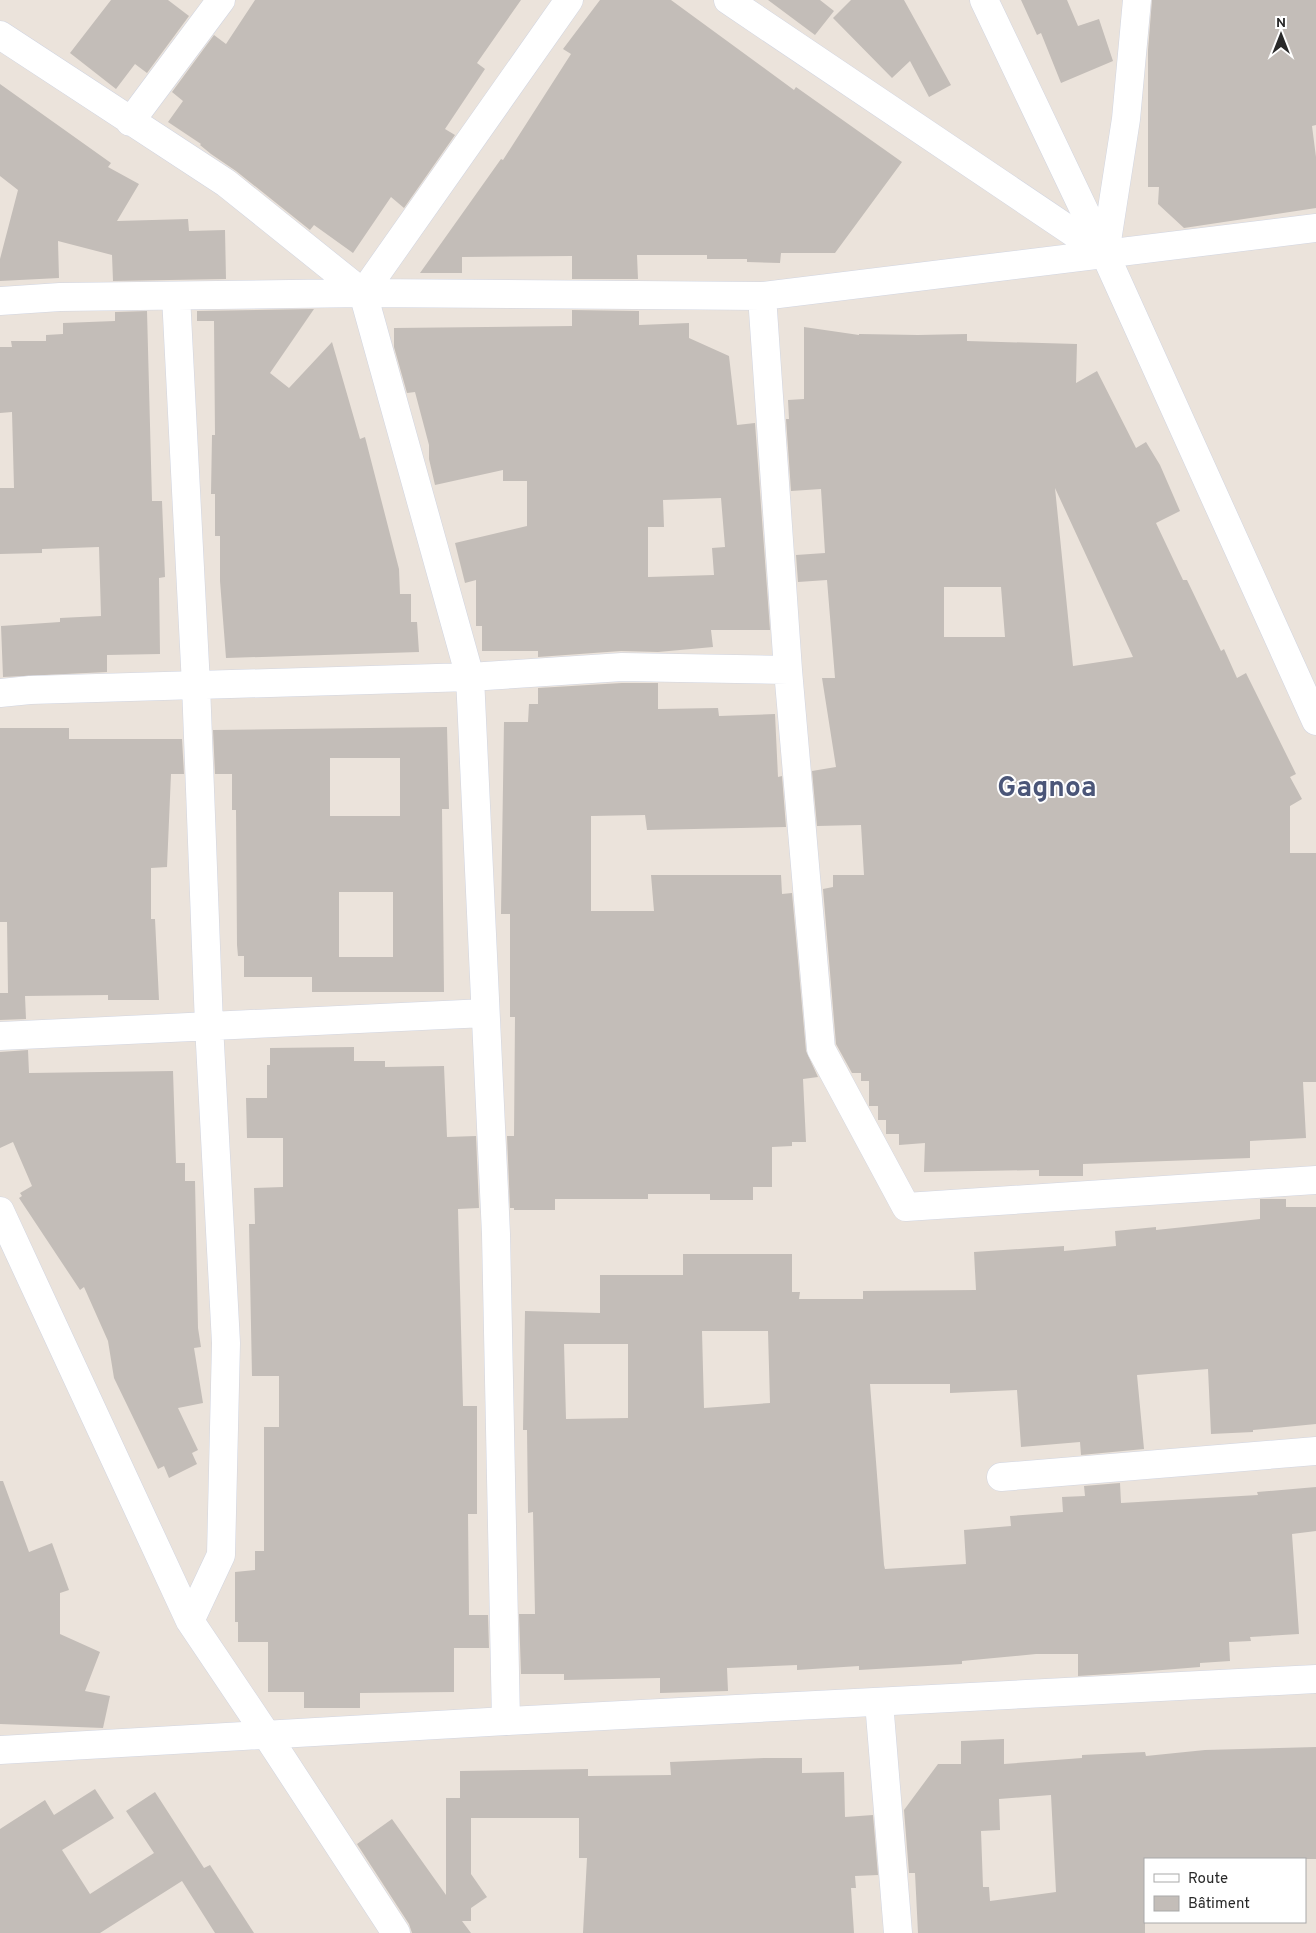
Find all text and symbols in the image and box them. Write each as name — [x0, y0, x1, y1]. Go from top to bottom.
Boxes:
north arrow — [1256, 10, 1306, 60]
text: N — [1276, 15, 1286, 32]
district label: Gagnoa — [997, 771, 1097, 807]
legend — [1144, 1858, 1306, 1923]
text: Route — [1188, 1870, 1228, 1889]
text: Bâtiment — [1188, 1895, 1250, 1914]

